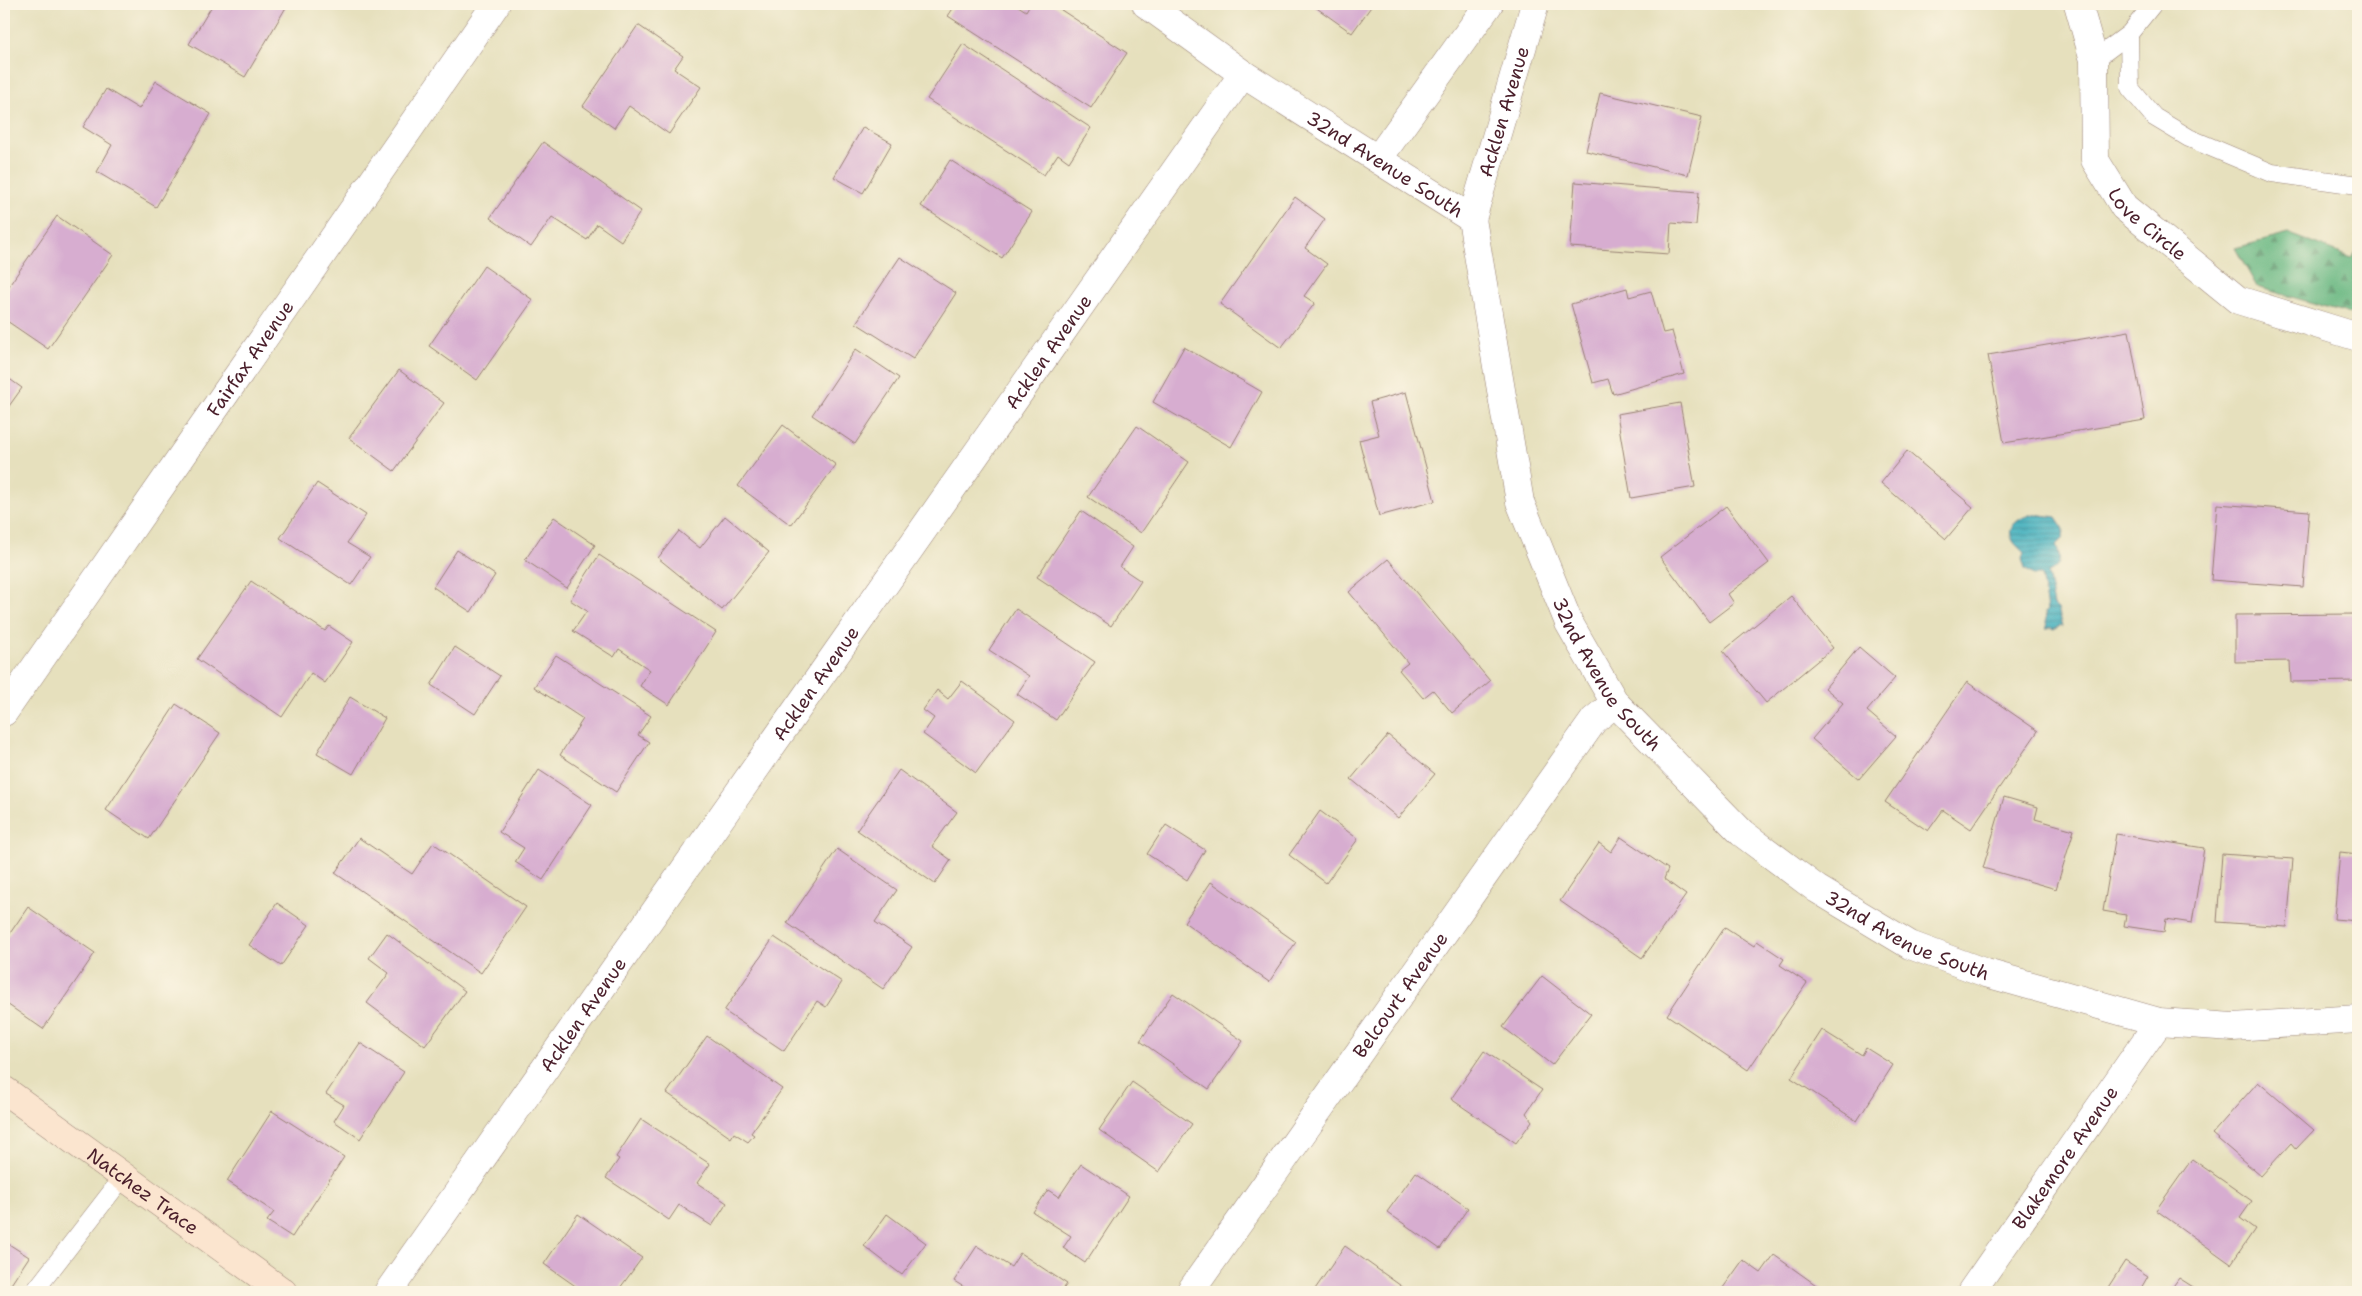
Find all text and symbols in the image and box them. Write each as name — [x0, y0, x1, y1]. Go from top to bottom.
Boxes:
street label: Acklen Avenue — [1473, 43, 1534, 180]
street label: 32nd Avenue South — [1302, 105, 1468, 223]
street label: Love Circle — [2102, 183, 2192, 266]
street label: Acklen Avenue — [999, 289, 1097, 414]
street label: Fairfax Avenue — [201, 295, 299, 421]
street label: 32nd Avenue South — [1547, 594, 1667, 756]
street label: Acklen Avenue — [766, 621, 864, 745]
street label: 32nd Avenue South — [1821, 884, 1993, 986]
street label: Belcourt Avenue — [1347, 927, 1453, 1063]
street label: Acklen Avenue — [534, 952, 632, 1077]
street label: Blakemore Avenue — [2006, 1081, 2123, 1234]
street label: Natchez Trace — [82, 1142, 204, 1240]

